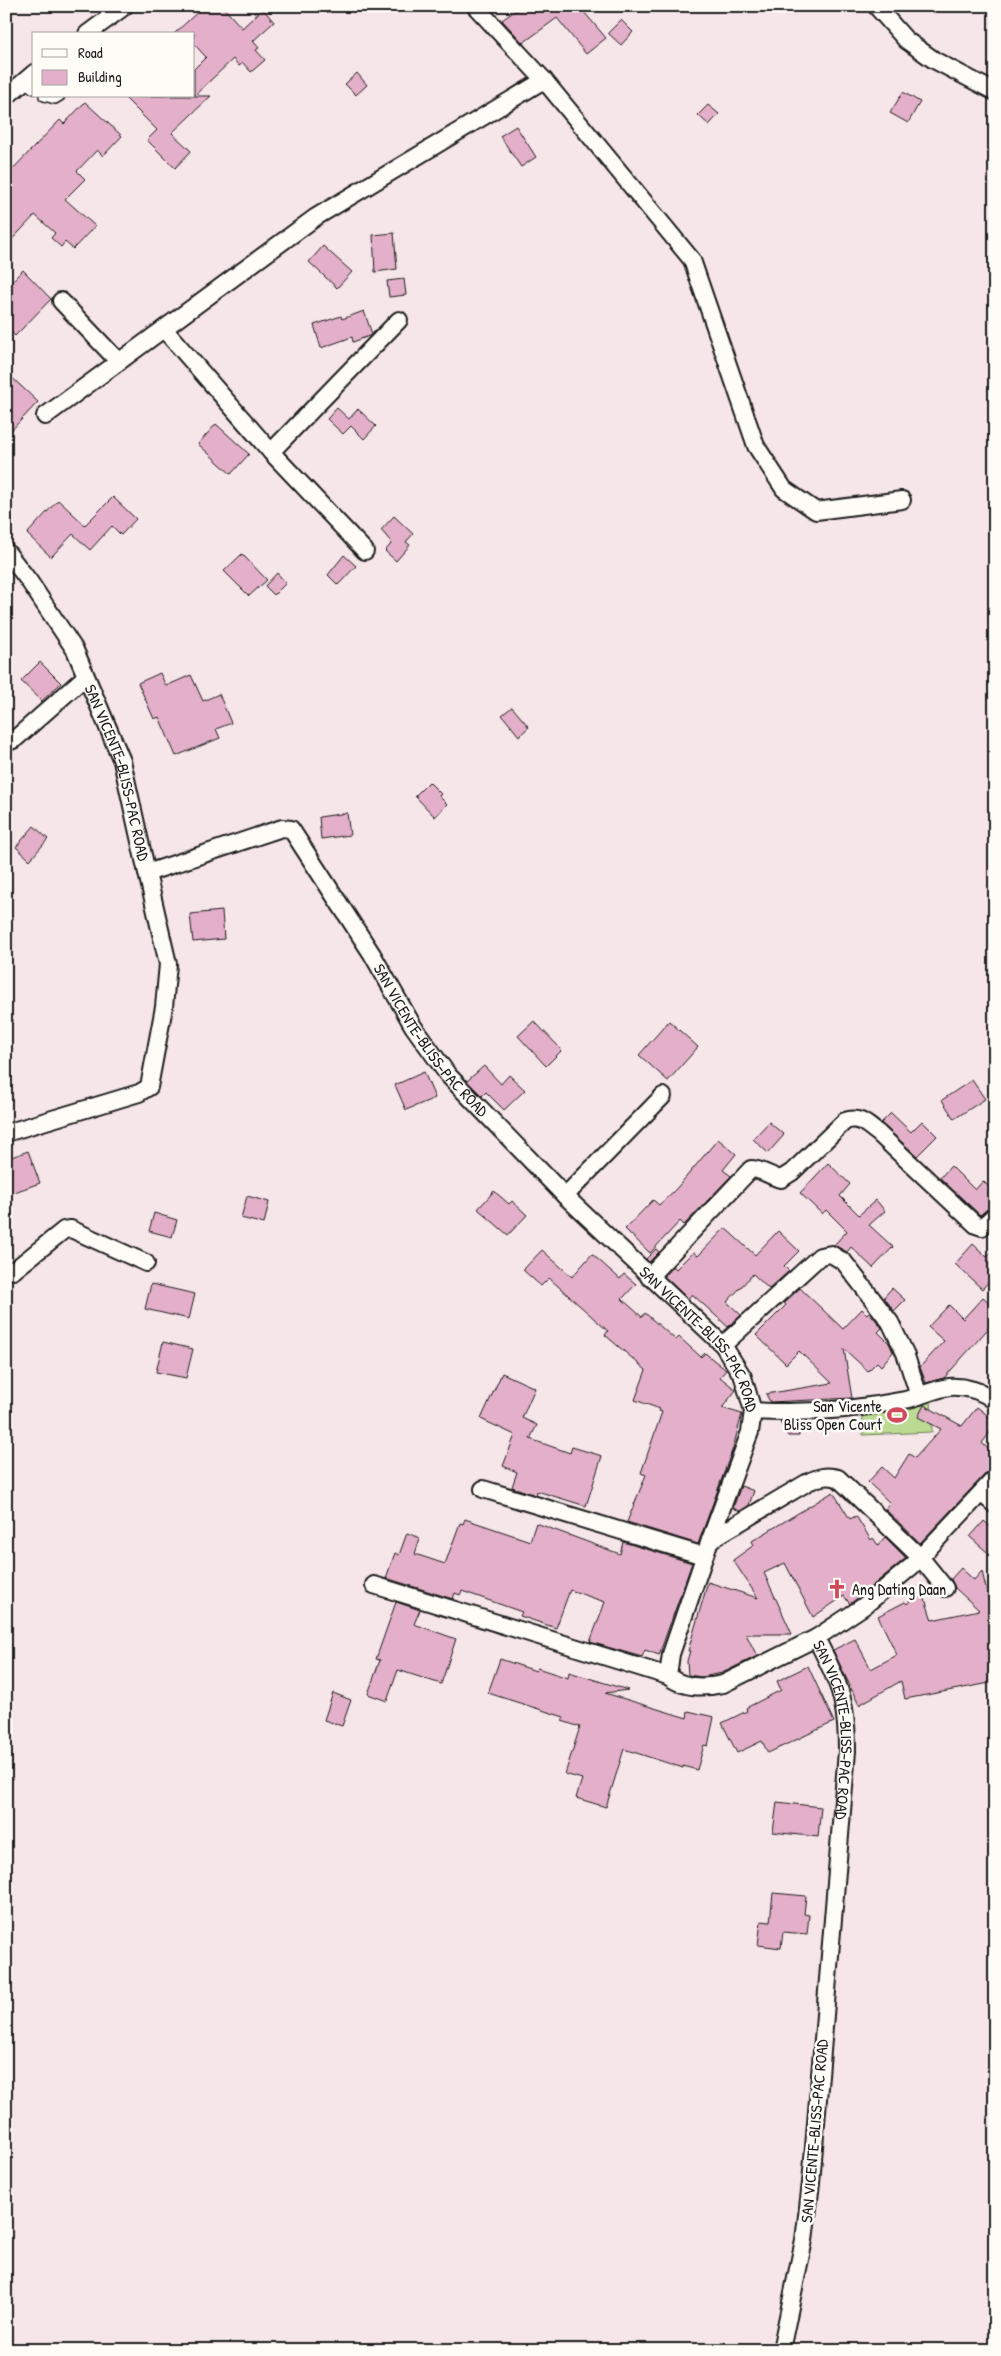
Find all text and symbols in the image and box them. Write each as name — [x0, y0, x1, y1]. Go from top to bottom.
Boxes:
legend — [32, 32, 195, 98]
text: Road — [78, 42, 103, 63]
text: Building — [78, 66, 122, 87]
street label: SAN VICENTE-BLISS-PAC ROAD — [80, 681, 155, 863]
street label: SAN VICENTE-BLISS-PAC ROAD — [369, 959, 493, 1122]
street label: SAN VICENTE-BLISS-PAC ROAD — [635, 1261, 764, 1414]
place label: San Vicente Bliss Open Court — [784, 1395, 883, 1435]
sports icon: San Vicente Bliss Open Court — [886, 1404, 908, 1426]
church icon: Ang Dating Daan — [826, 1578, 848, 1600]
place label: Ang Dating Daan — [852, 1578, 946, 1600]
street label: SAN VICENTE-BLISS-PAC ROAD — [808, 1636, 858, 1821]
street label: SAN VICENTE-BLISS-PAC ROAD — [795, 2038, 833, 2224]

